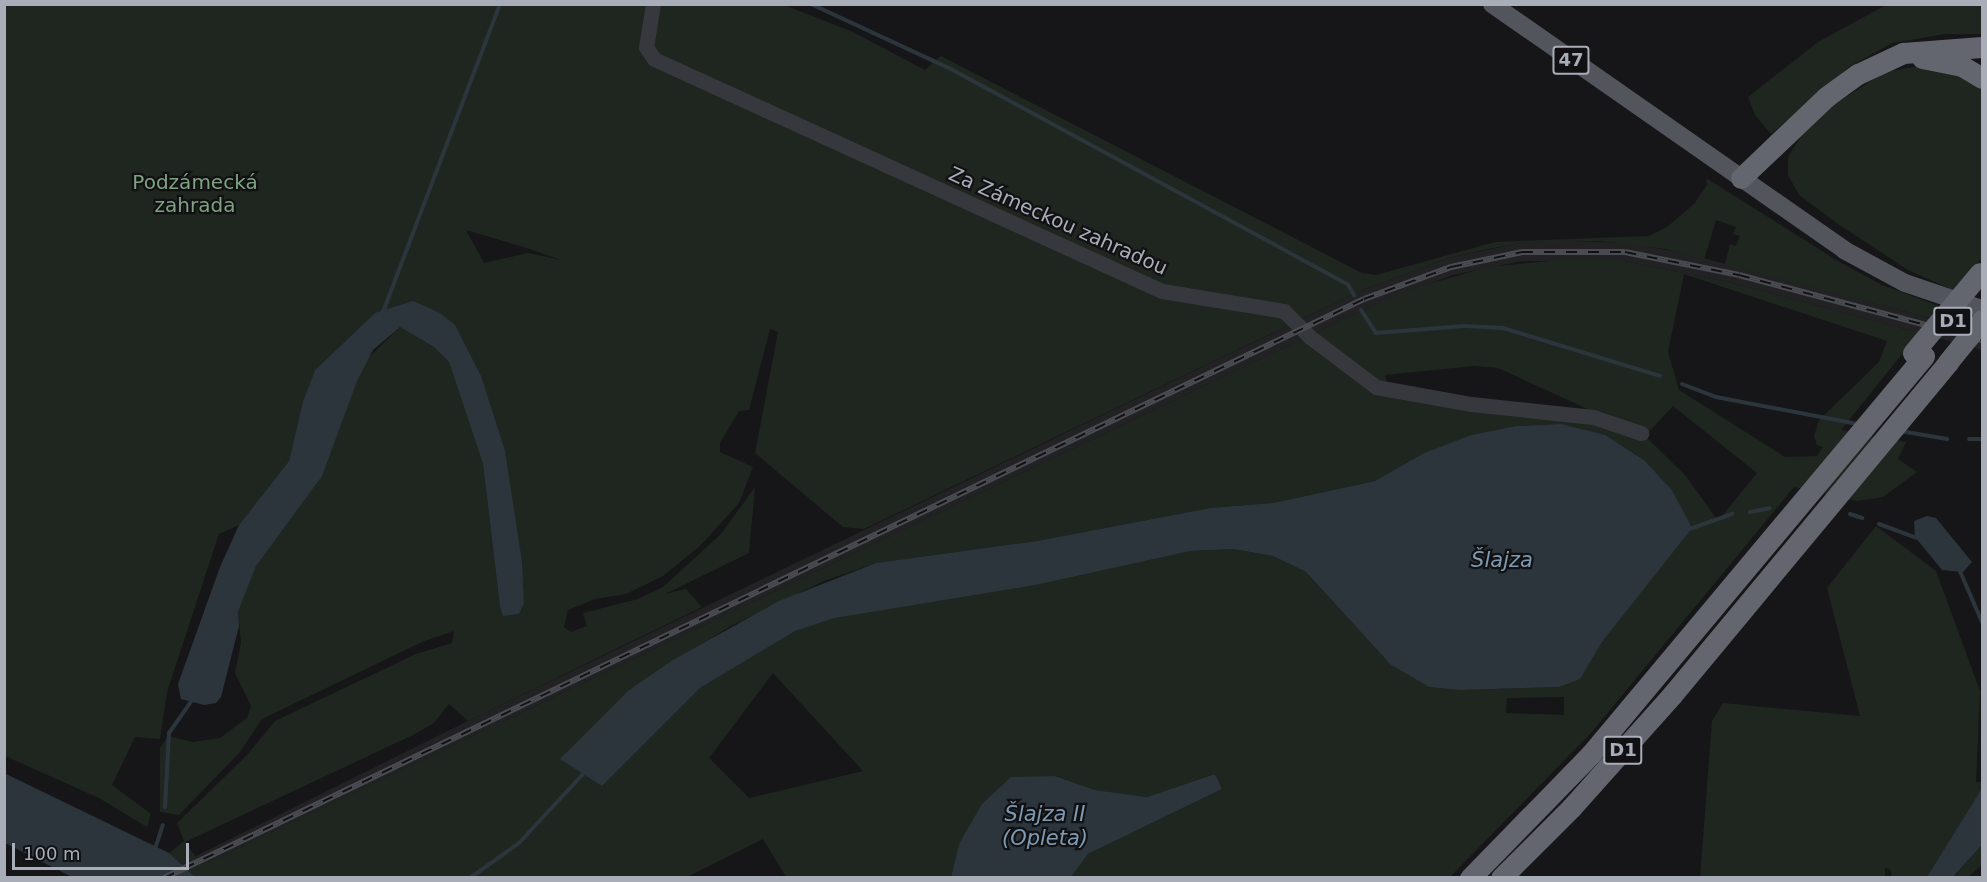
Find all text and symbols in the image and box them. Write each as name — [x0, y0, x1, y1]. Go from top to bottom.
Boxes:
road number: 47 — [1552, 45, 1590, 75]
street label: Za Zámeckou zahradou — [945, 162, 1171, 280]
park label: Podzámecká zahrada — [132, 171, 258, 218]
road number: D1 — [1932, 306, 1974, 336]
water label: Šlajza — [1471, 547, 1533, 573]
road number: D1 — [1602, 735, 1644, 765]
water label: Šlajza II (Opleta) — [1002, 801, 1088, 851]
scale bar — [15, 831, 192, 869]
text: 100 m — [23, 843, 81, 864]

